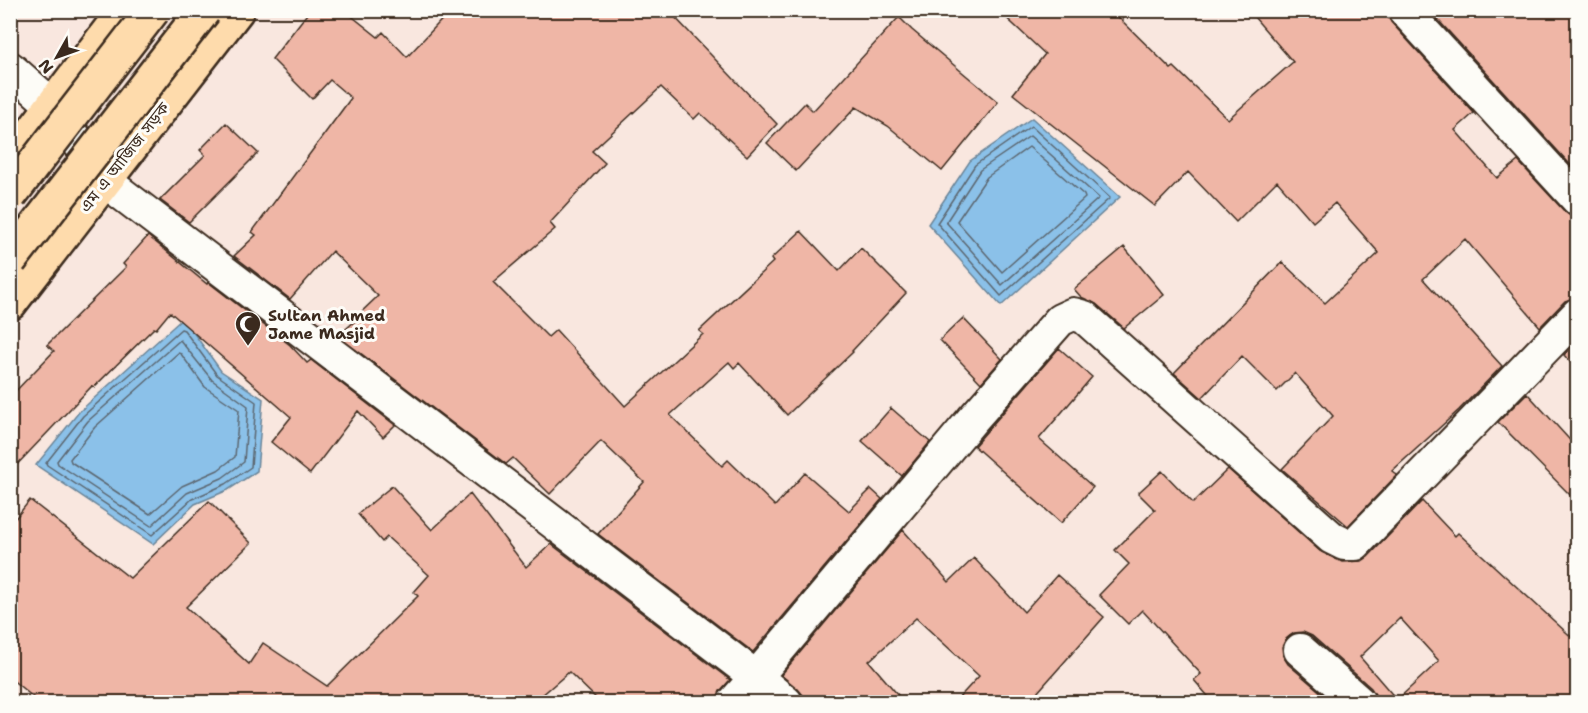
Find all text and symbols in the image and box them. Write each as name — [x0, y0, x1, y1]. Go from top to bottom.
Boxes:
north arrow — [27, 27, 87, 87]
text: N — [34, 55, 58, 78]
street label: এম এ আজিজ সড়ক — [75, 97, 175, 217]
place label: Sultan Ahmed Jame Masjid — [268, 305, 385, 344]
mosque icon: Sultan Ahmed Jame Masjid — [233, 309, 263, 347]

